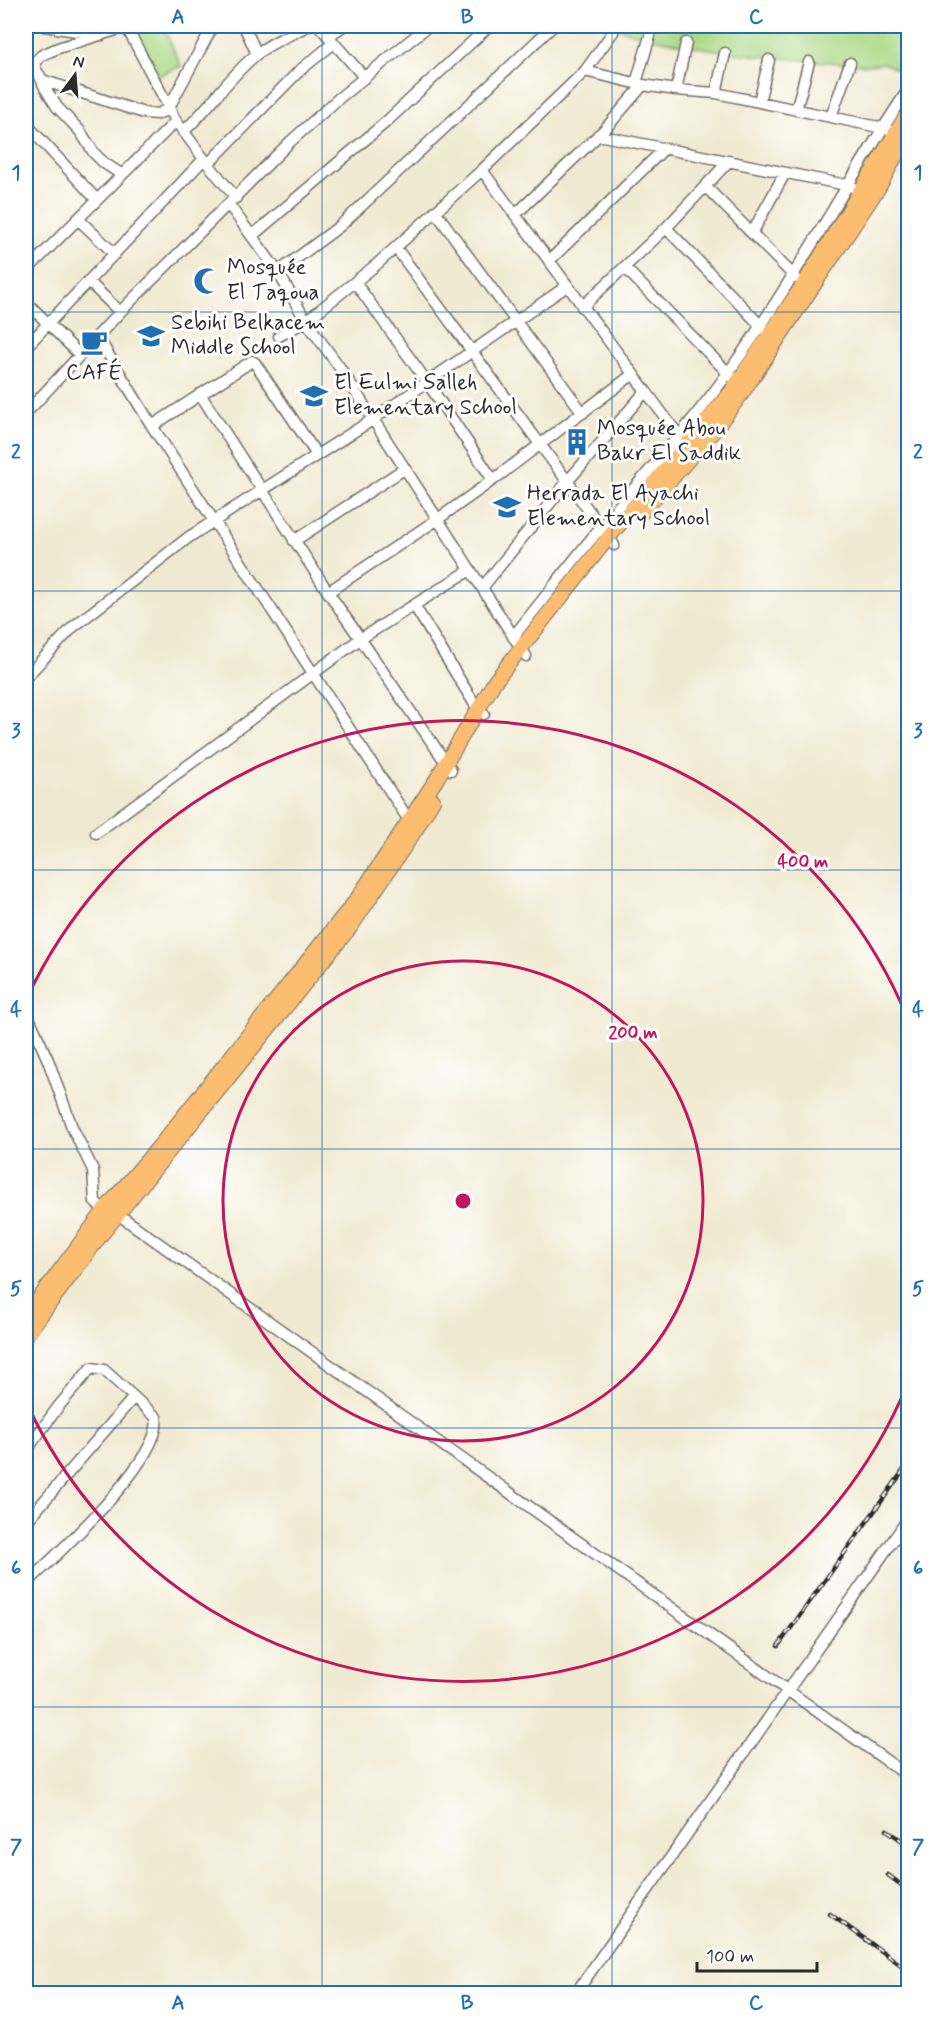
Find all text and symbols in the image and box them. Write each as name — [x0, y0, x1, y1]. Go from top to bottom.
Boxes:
text: A — [171, 4, 185, 31]
text: B — [461, 4, 474, 31]
text: C — [749, 4, 764, 31]
north arrow — [45, 45, 105, 105]
text: N — [71, 50, 87, 74]
text: 1 — [12, 160, 20, 187]
text: 1 — [914, 160, 922, 187]
place label: Mosquée El Taqoua — [227, 254, 319, 307]
mosque icon: Mosquée El Taqoua — [192, 266, 222, 296]
place label: Sebihi Belkacem Middle School — [171, 309, 325, 362]
school or university icon: Sebihi Belkacem Middle School — [136, 321, 166, 351]
cafe icon: CAFÉ — [79, 327, 109, 357]
place label: CAFÉ — [66, 358, 122, 387]
place label: El Eulmi Salleh Elementary School — [334, 369, 517, 422]
school or university icon: El Eulmi Salleh Elementary School — [299, 381, 329, 411]
place label: Mosquée Abou Bakr El Saddik — [597, 415, 741, 468]
building icon: Mosquée Abou Bakr El Saddik — [562, 427, 592, 457]
text: 2 — [11, 439, 21, 466]
text: 2 — [913, 439, 923, 466]
place label: Herrada El Ayachi Elementary School — [527, 480, 710, 533]
school or university icon: Herrada El Ayachi Elementary School — [492, 492, 522, 522]
text: 3 — [11, 718, 21, 745]
text: 3 — [913, 718, 923, 745]
text: 400 m — [778, 850, 828, 874]
text: 4 — [10, 997, 22, 1024]
text: 4 — [912, 997, 924, 1024]
text: 200 m — [608, 1021, 658, 1045]
centre of rings — [453, 1191, 473, 1211]
text: 5 — [10, 1276, 22, 1303]
text: 5 — [912, 1276, 924, 1303]
text: 6 — [11, 1555, 21, 1582]
text: 6 — [913, 1555, 923, 1582]
text: 7 — [10, 1834, 22, 1861]
text: 7 — [912, 1834, 924, 1861]
scale bar — [697, 1935, 817, 1973]
text: 100 m — [706, 1945, 754, 1969]
text: A — [171, 1990, 185, 2017]
text: B — [461, 1990, 474, 2017]
text: C — [749, 1990, 764, 2017]

